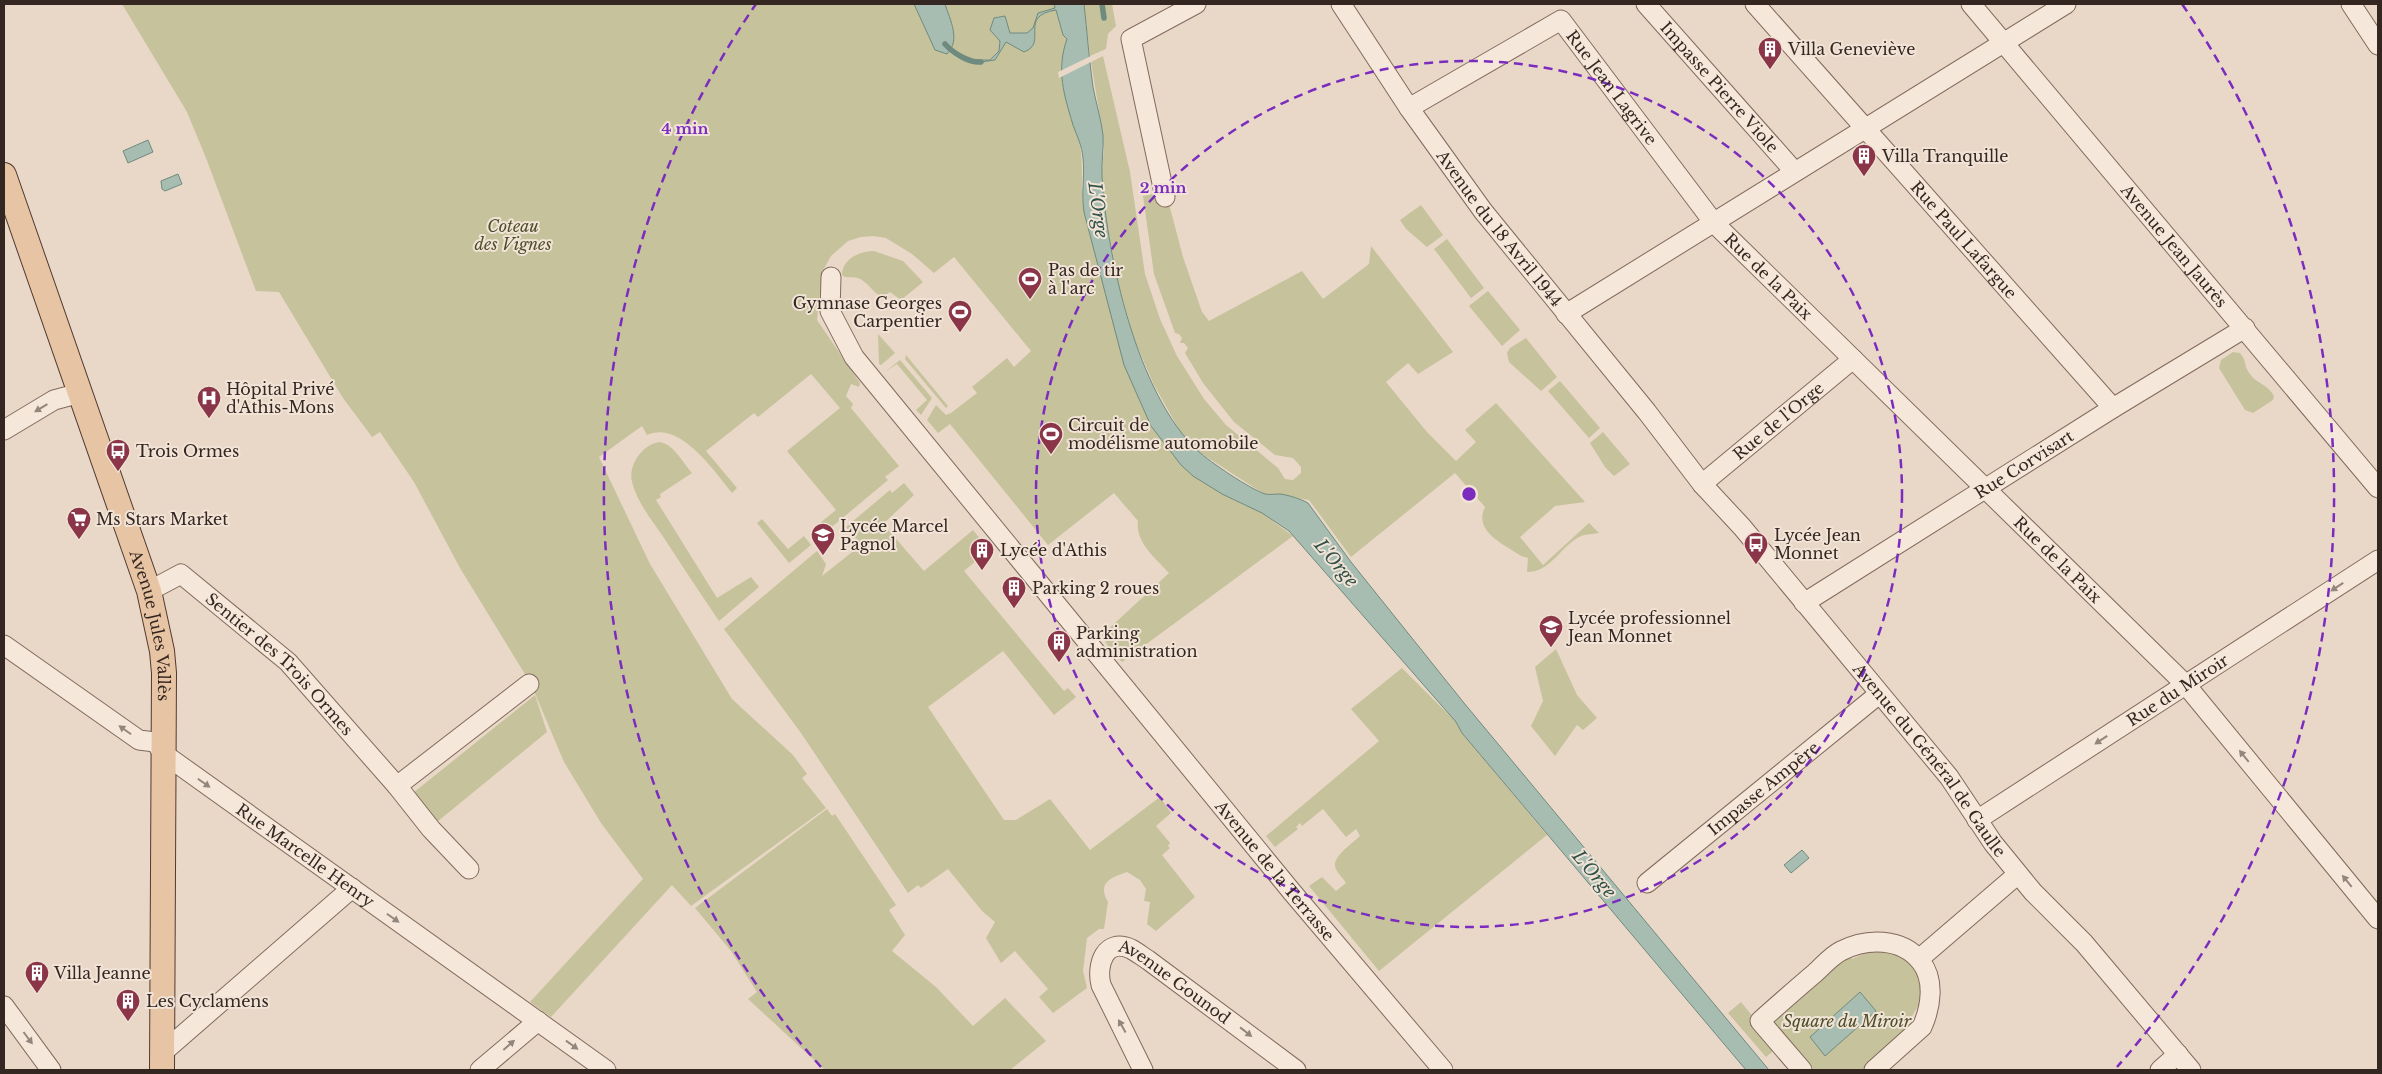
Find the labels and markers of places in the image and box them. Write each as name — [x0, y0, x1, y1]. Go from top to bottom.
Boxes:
building icon: Villa Geneviève — [1757, 36, 1783, 70]
place label: Villa Geneviève — [1787, 39, 1915, 59]
building icon: Villa Tranquille — [1851, 143, 1877, 177]
place label: Villa Tranquille — [1881, 146, 2008, 166]
place label: Pas de tir à l'arc — [1048, 260, 1124, 298]
sports icon: Pas de tir à l'arc — [1017, 266, 1043, 300]
place label: Gymnase Georges Carpentier — [793, 293, 942, 331]
sports icon: Gymnase Georges Carpentier — [947, 299, 973, 333]
place label: Hôpital Privé d'Athis-Mons — [226, 379, 334, 417]
hospital icon: Hôpital Privé d'Athis-Mons — [196, 385, 222, 419]
place label: Circuit de modélisme automobile — [1068, 415, 1258, 453]
sports icon: Circuit de modélisme automobile — [1038, 421, 1064, 455]
bus stop icon: Trois Ormes — [105, 438, 131, 472]
place label: Trois Ormes — [136, 441, 239, 461]
centre of rings — [1460, 485, 1478, 503]
supermarket icon: Ms Stars Market — [66, 506, 92, 540]
place label: Ms Stars Market — [96, 509, 228, 529]
place label: Lycée Marcel Pagnol — [840, 516, 949, 554]
school or university icon: Lycée Marcel Pagnol — [810, 522, 836, 556]
place label: Lycée Jean Monnet — [1774, 525, 1861, 563]
bus stop icon: Lycée Jean Monnet — [1743, 531, 1769, 565]
building icon: Lycée d'Athis — [969, 537, 995, 571]
place label: Lycée d'Athis — [1000, 540, 1107, 560]
building icon: Parking 2 roues — [1001, 575, 1027, 609]
place label: Parking 2 roues — [1032, 578, 1159, 598]
place label: Lycée professionnel Jean Monnet — [1566, 608, 1731, 646]
school or university icon: Lycée professionnel Jean Monnet — [1538, 614, 1564, 648]
place label: Parking administration — [1076, 623, 1198, 661]
building icon: Parking administration — [1046, 629, 1072, 663]
building icon: Villa Jeanne — [24, 960, 50, 994]
place label: Villa Jeanne — [53, 963, 151, 983]
building icon: Les Cyclamens — [115, 988, 141, 1022]
place label: Les Cyclamens — [146, 991, 269, 1011]

